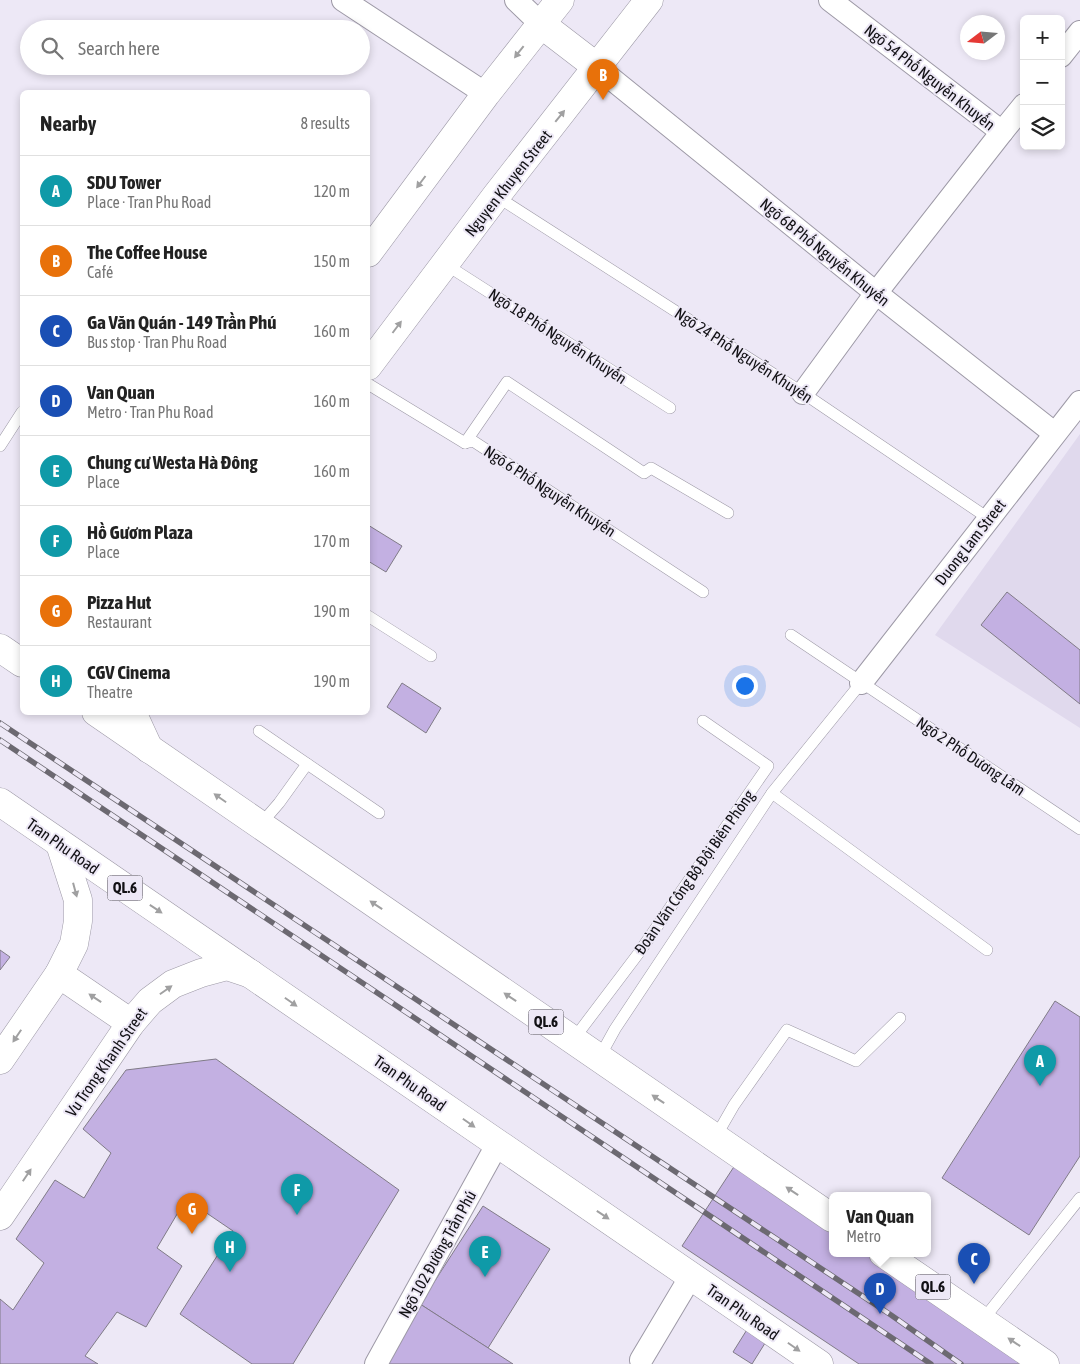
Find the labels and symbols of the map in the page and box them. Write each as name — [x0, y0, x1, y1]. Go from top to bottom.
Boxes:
north arrow — [960, 15, 1005, 60]
street label: Ngõ 54 Phố Nguyễn Khuyến — [861, 20, 999, 134]
one-way arrow — [514, 45, 524, 59]
pin: B — [587, 59, 619, 100]
one-way arrow — [555, 109, 566, 122]
street label: Nguyen Khuyen Street — [461, 126, 556, 240]
one-way arrow — [416, 175, 426, 189]
street label: Ngõ 6B Phố Nguyễn Khuyến — [756, 194, 894, 310]
street label: Ngõ 18 Phố Nguyễn Khuyến — [485, 284, 631, 388]
street label: Ngõ 24 Phố Nguyễn Khuyến — [671, 303, 817, 407]
one-way arrow — [392, 320, 402, 334]
street label: Ngõ 6 Phố Nguyễn Khuyến — [480, 441, 620, 541]
street label: Duong Lam Street — [931, 495, 1010, 589]
your location — [732, 673, 758, 699]
street label: Ngõ 2 Phố Dương Lâm — [913, 712, 1029, 800]
street label: Đoàn Văn Công Bộ Đội Biên Phòng — [630, 786, 758, 958]
one-way arrow — [213, 793, 227, 803]
street label: Tran Phu Road — [23, 815, 103, 877]
road number: QL.6 — [108, 876, 142, 900]
one-way arrow — [71, 883, 79, 898]
one-way arrow — [369, 900, 383, 910]
one-way arrow — [149, 904, 162, 914]
one-way arrow — [159, 985, 172, 995]
one-way arrow — [503, 992, 517, 1002]
one-way arrow — [88, 993, 102, 1003]
one-way arrow — [285, 997, 298, 1007]
street label: Vu Trong Khanh Street — [62, 1004, 151, 1120]
road number: QL.6 — [528, 1010, 564, 1034]
one-way arrow — [12, 1029, 21, 1042]
pin: A — [1024, 1045, 1056, 1086]
street label: Tran Phu Road — [370, 1052, 450, 1114]
one-way arrow — [652, 1094, 665, 1104]
one-way arrow — [462, 1118, 475, 1128]
one-way arrow — [22, 1169, 32, 1182]
pin: F — [281, 1174, 313, 1215]
one-way arrow — [786, 1186, 799, 1196]
street label: Ngõ 102 Đường Trần Phú — [394, 1187, 480, 1321]
pin: G — [176, 1193, 208, 1234]
one-way arrow — [596, 1210, 609, 1220]
pin: H — [214, 1231, 246, 1272]
pin: E — [469, 1236, 501, 1277]
pin: C — [958, 1243, 990, 1284]
pin: D — [864, 1273, 896, 1314]
road number: QL.6 — [916, 1274, 950, 1300]
street label: Tran Phu Road — [703, 1281, 783, 1343]
one-way arrow — [1007, 1337, 1020, 1347]
one-way arrow — [787, 1342, 801, 1352]

